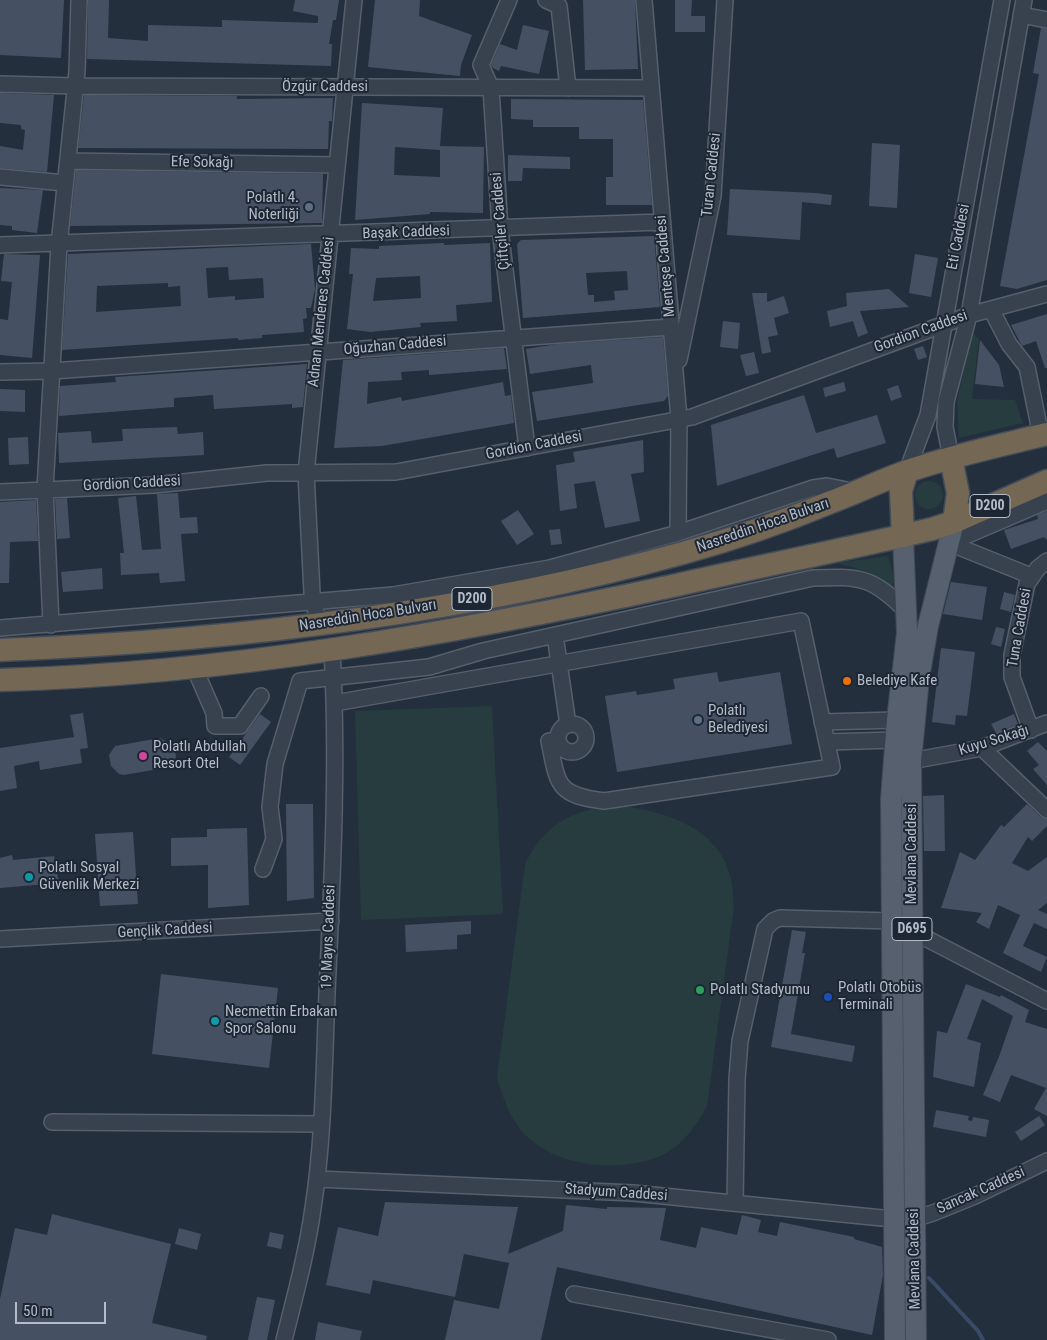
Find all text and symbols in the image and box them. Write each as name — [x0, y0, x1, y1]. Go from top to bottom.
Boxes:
street label: Özgür Caddesi — [282, 78, 368, 96]
street label: Turan Caddesi — [699, 132, 725, 218]
street label: Efe Sokağı — [171, 153, 233, 173]
street label: Çiftçiler Caddesi — [488, 171, 514, 271]
place label: Polatlı 4. Noterliği — [246, 189, 299, 224]
marker: Polatlı 4. Noterliği — [303, 201, 315, 213]
street label: Eti Caddesi — [944, 203, 974, 271]
street label: Menteşe Caddesi — [653, 214, 679, 318]
street label: Başak Caddesi — [362, 222, 450, 244]
street label: Adnan Menderes Caddesi — [305, 236, 339, 388]
street label: Gordion Caddesi — [872, 307, 970, 357]
street label: Oğuzhan Caddesi — [343, 333, 447, 359]
street label: Gordion Caddesi — [484, 428, 584, 464]
street label: Gordion Caddesi — [83, 472, 181, 496]
road number: D200 — [970, 494, 1010, 518]
street label: Nasreddin Hoca Bulvarı — [695, 495, 831, 557]
street label: Tuna Caddesi — [1004, 587, 1036, 669]
road number: D200 — [452, 588, 492, 610]
street label: Nasreddin Hoca Bulvarı — [298, 596, 438, 636]
place label: Belediye Kafe — [857, 672, 937, 690]
marker: Belediye Kafe — [841, 675, 853, 687]
place label: Polatlı Belediyesi — [708, 702, 768, 737]
marker: Polatlı Belediyesi — [692, 714, 704, 726]
street label: Kuyu Sokağı — [957, 722, 1031, 760]
place label: Polatlı Abdullah Resort Otel — [153, 738, 246, 773]
marker: Polatlı Abdullah Resort Otel — [137, 750, 149, 762]
street label: Mevlana Caddesi — [903, 803, 921, 905]
place label: Polatlı Sosyal Güvenlik Merkezi — [39, 859, 139, 894]
marker: Polatlı Sosyal Güvenlik Merkezi — [23, 871, 35, 883]
street label: 19 Mayıs Caddesi — [318, 884, 340, 990]
road number: D695 — [892, 918, 932, 941]
street label: Gençlik Caddesi — [117, 920, 213, 942]
place label: Polatlı Otobüs Terminali — [838, 979, 922, 1014]
place label: Polatlı Stadyumu — [710, 981, 810, 999]
marker: Polatlı Stadyumu — [694, 984, 706, 996]
marker: Polatlı Otobüs Terminali — [822, 991, 834, 1003]
place label: Necmettin Erbakan Spor Salonu — [225, 1003, 337, 1038]
marker: Necmettin Erbakan Spor Salonu — [209, 1015, 221, 1027]
street label: Sancak Caddesi — [934, 1164, 1028, 1218]
street label: Stadyum Caddesi — [564, 1180, 668, 1206]
street label: Mevlana Caddesi — [905, 1208, 925, 1310]
scale bar — [18, 1292, 109, 1324]
text: 50 m — [23, 1302, 53, 1320]

